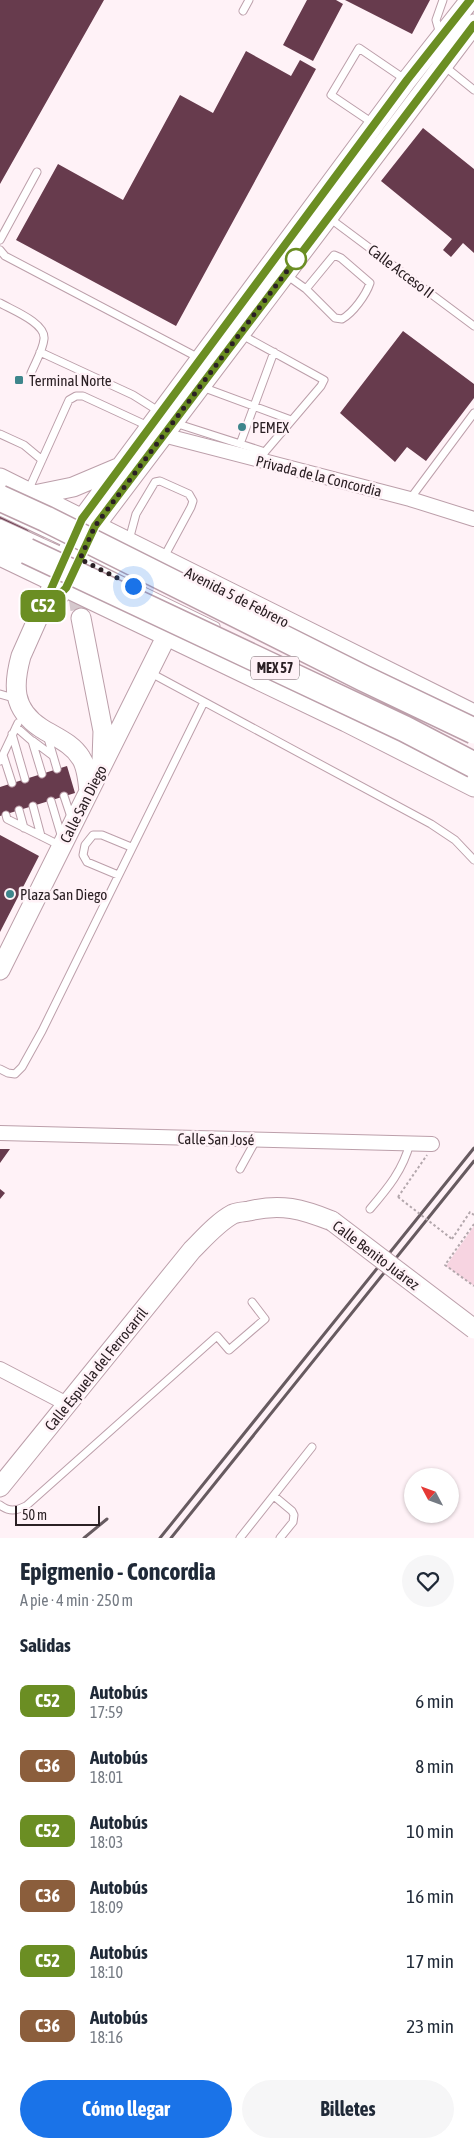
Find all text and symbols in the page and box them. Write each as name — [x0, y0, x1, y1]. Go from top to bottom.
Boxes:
street label: Calle Acceso II — [365, 241, 437, 301]
unlabelled marker — [285, 248, 307, 270]
place label: Terminal Norte — [29, 372, 112, 389]
marker: Terminal Norte — [13, 374, 25, 386]
place label: PEMEX — [252, 419, 289, 436]
marker: PEMEX — [236, 421, 248, 433]
street label: Privada de la Concordia — [254, 452, 384, 500]
street label: Avenida 5 de Febrero — [182, 563, 292, 631]
your location — [121, 574, 146, 599]
line badge: C52 — [14, 590, 72, 622]
text: C52 — [30, 595, 56, 616]
road number: MEX 57 — [251, 656, 299, 680]
street label: Calle San Diego — [56, 762, 110, 846]
place label: Plaza San Diego — [20, 886, 107, 903]
marker: Plaza San Diego — [4, 888, 16, 900]
street label: Calle San José — [177, 1130, 255, 1148]
street label: Calle Benito Juárez — [329, 1217, 423, 1293]
street label: Calle Espuela del Ferrocarril — [41, 1304, 151, 1434]
north arrow — [404, 1468, 459, 1522]
map controls — [404, 1468, 459, 1523]
scale bar — [15, 1503, 100, 1526]
text: 50 m — [22, 1507, 47, 1523]
button: heart — [402, 1555, 454, 1607]
text: Epigmenio - Concordia — [20, 1558, 216, 1585]
text: A pie · 4 min · 250 m — [20, 1591, 133, 1609]
text: Salidas — [20, 1634, 71, 1656]
text: Autobús — [90, 1681, 148, 1703]
text: C52 — [35, 1690, 60, 1711]
text: 6 min — [415, 1690, 454, 1712]
text: 17:59 — [90, 1703, 123, 1721]
text: Autobús — [90, 1746, 148, 1768]
text: C36 — [35, 1755, 60, 1776]
text: 8 min — [415, 1755, 454, 1777]
text: 18:01 — [90, 1768, 123, 1786]
text: Autobús — [90, 1811, 148, 1833]
text: C52 — [35, 1820, 60, 1841]
text: 10 min — [406, 1820, 454, 1842]
text: 18:03 — [90, 1833, 123, 1851]
text: Autobús — [90, 1876, 148, 1898]
text: C36 — [35, 1885, 60, 1906]
text: 16 min — [406, 1885, 454, 1907]
text: 18:09 — [90, 1898, 123, 1916]
text: Autobús — [90, 1941, 148, 1963]
text: C52 — [35, 1950, 60, 1971]
text: 17 min — [406, 1950, 454, 1972]
text: 18:10 — [90, 1963, 123, 1981]
text: Autobús — [90, 2006, 148, 2028]
text: C36 — [35, 2015, 60, 2036]
text: 23 min — [406, 2015, 454, 2037]
text: 18:16 — [90, 2028, 123, 2046]
button: Cómo llegar — [20, 2080, 232, 2138]
button: Billetes — [242, 2080, 454, 2138]

